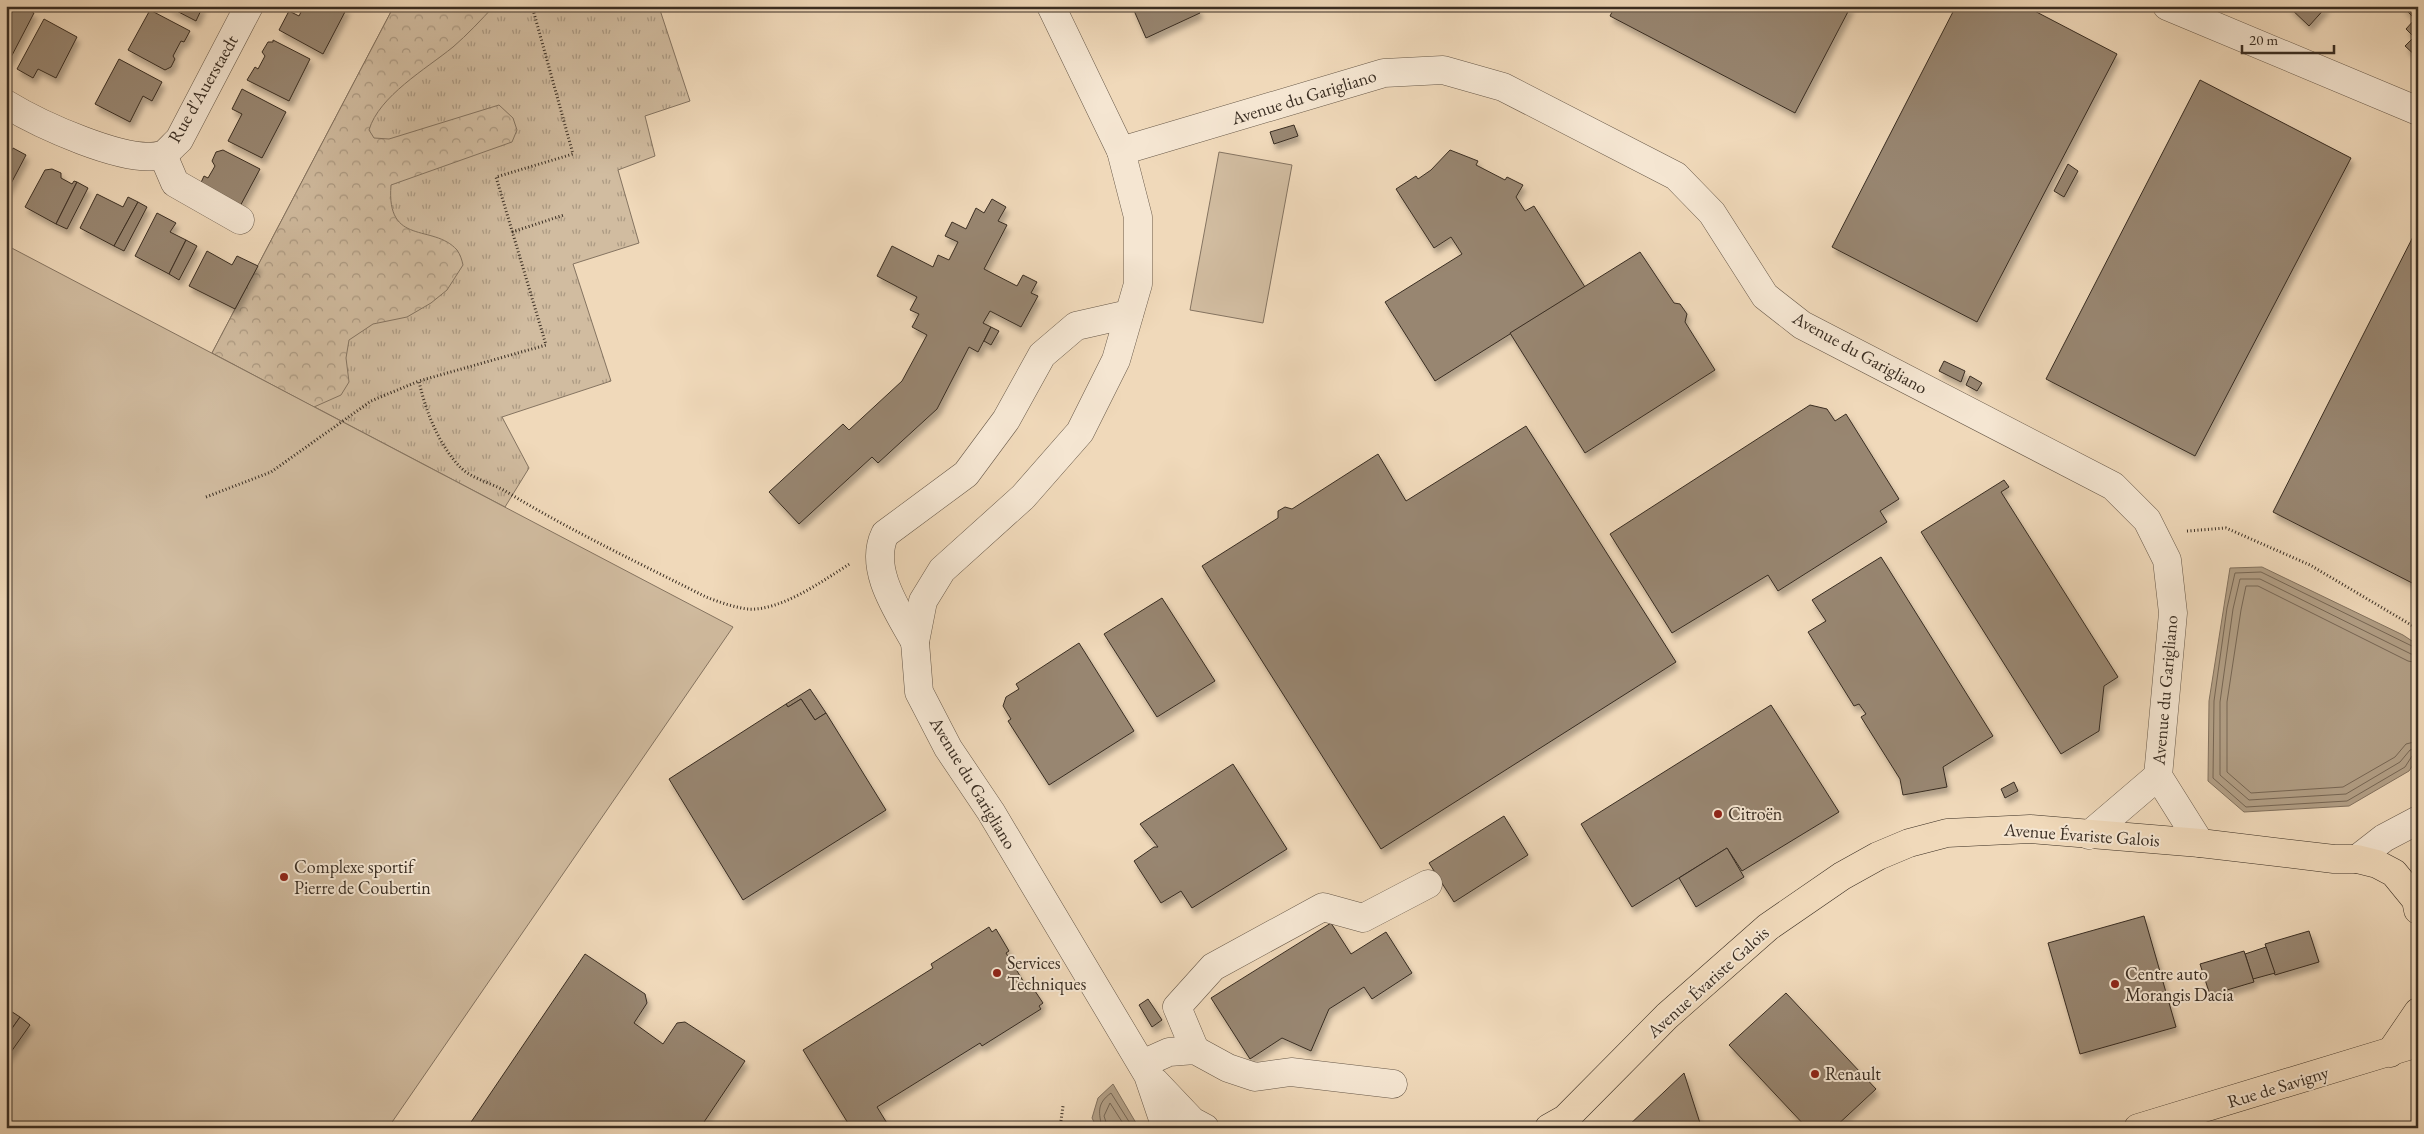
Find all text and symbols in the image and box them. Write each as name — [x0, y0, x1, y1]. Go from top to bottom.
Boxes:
scale bar — [2242, 22, 2334, 54]
street label: Rue d'Auerstaedt — [162, 30, 243, 147]
text: 20 m — [2249, 30, 2278, 49]
street label: Avenue du Garigliano — [1228, 64, 1379, 130]
street label: Avenue du Garigliano — [1788, 306, 1932, 399]
street label: Avenue du Garigliano — [2146, 614, 2183, 767]
street label: Avenue du Garigliano — [924, 712, 1022, 853]
place label: Citroën — [1728, 802, 1783, 825]
marker: Citroën — [1712, 808, 1724, 820]
street label: Avenue Évariste Galois — [2002, 818, 2161, 851]
place label: Complexe sportif Pierre de Coubertin — [294, 855, 431, 899]
marker: Complexe sportif Pierre de Coubertin — [278, 871, 290, 883]
street label: Avenue Évariste Galois — [1641, 921, 1773, 1043]
place label: Services Techniques — [1007, 951, 1086, 995]
place label: Centre auto Morangis Dacia — [2125, 962, 2235, 1006]
marker: Services Techniques — [991, 967, 1003, 979]
marker: Centre auto Morangis Dacia — [2109, 978, 2121, 990]
street label: Rue de Savigny — [2224, 1060, 2331, 1113]
place label: Renault — [1825, 1062, 1881, 1085]
marker: Renault — [1809, 1068, 1821, 1080]

